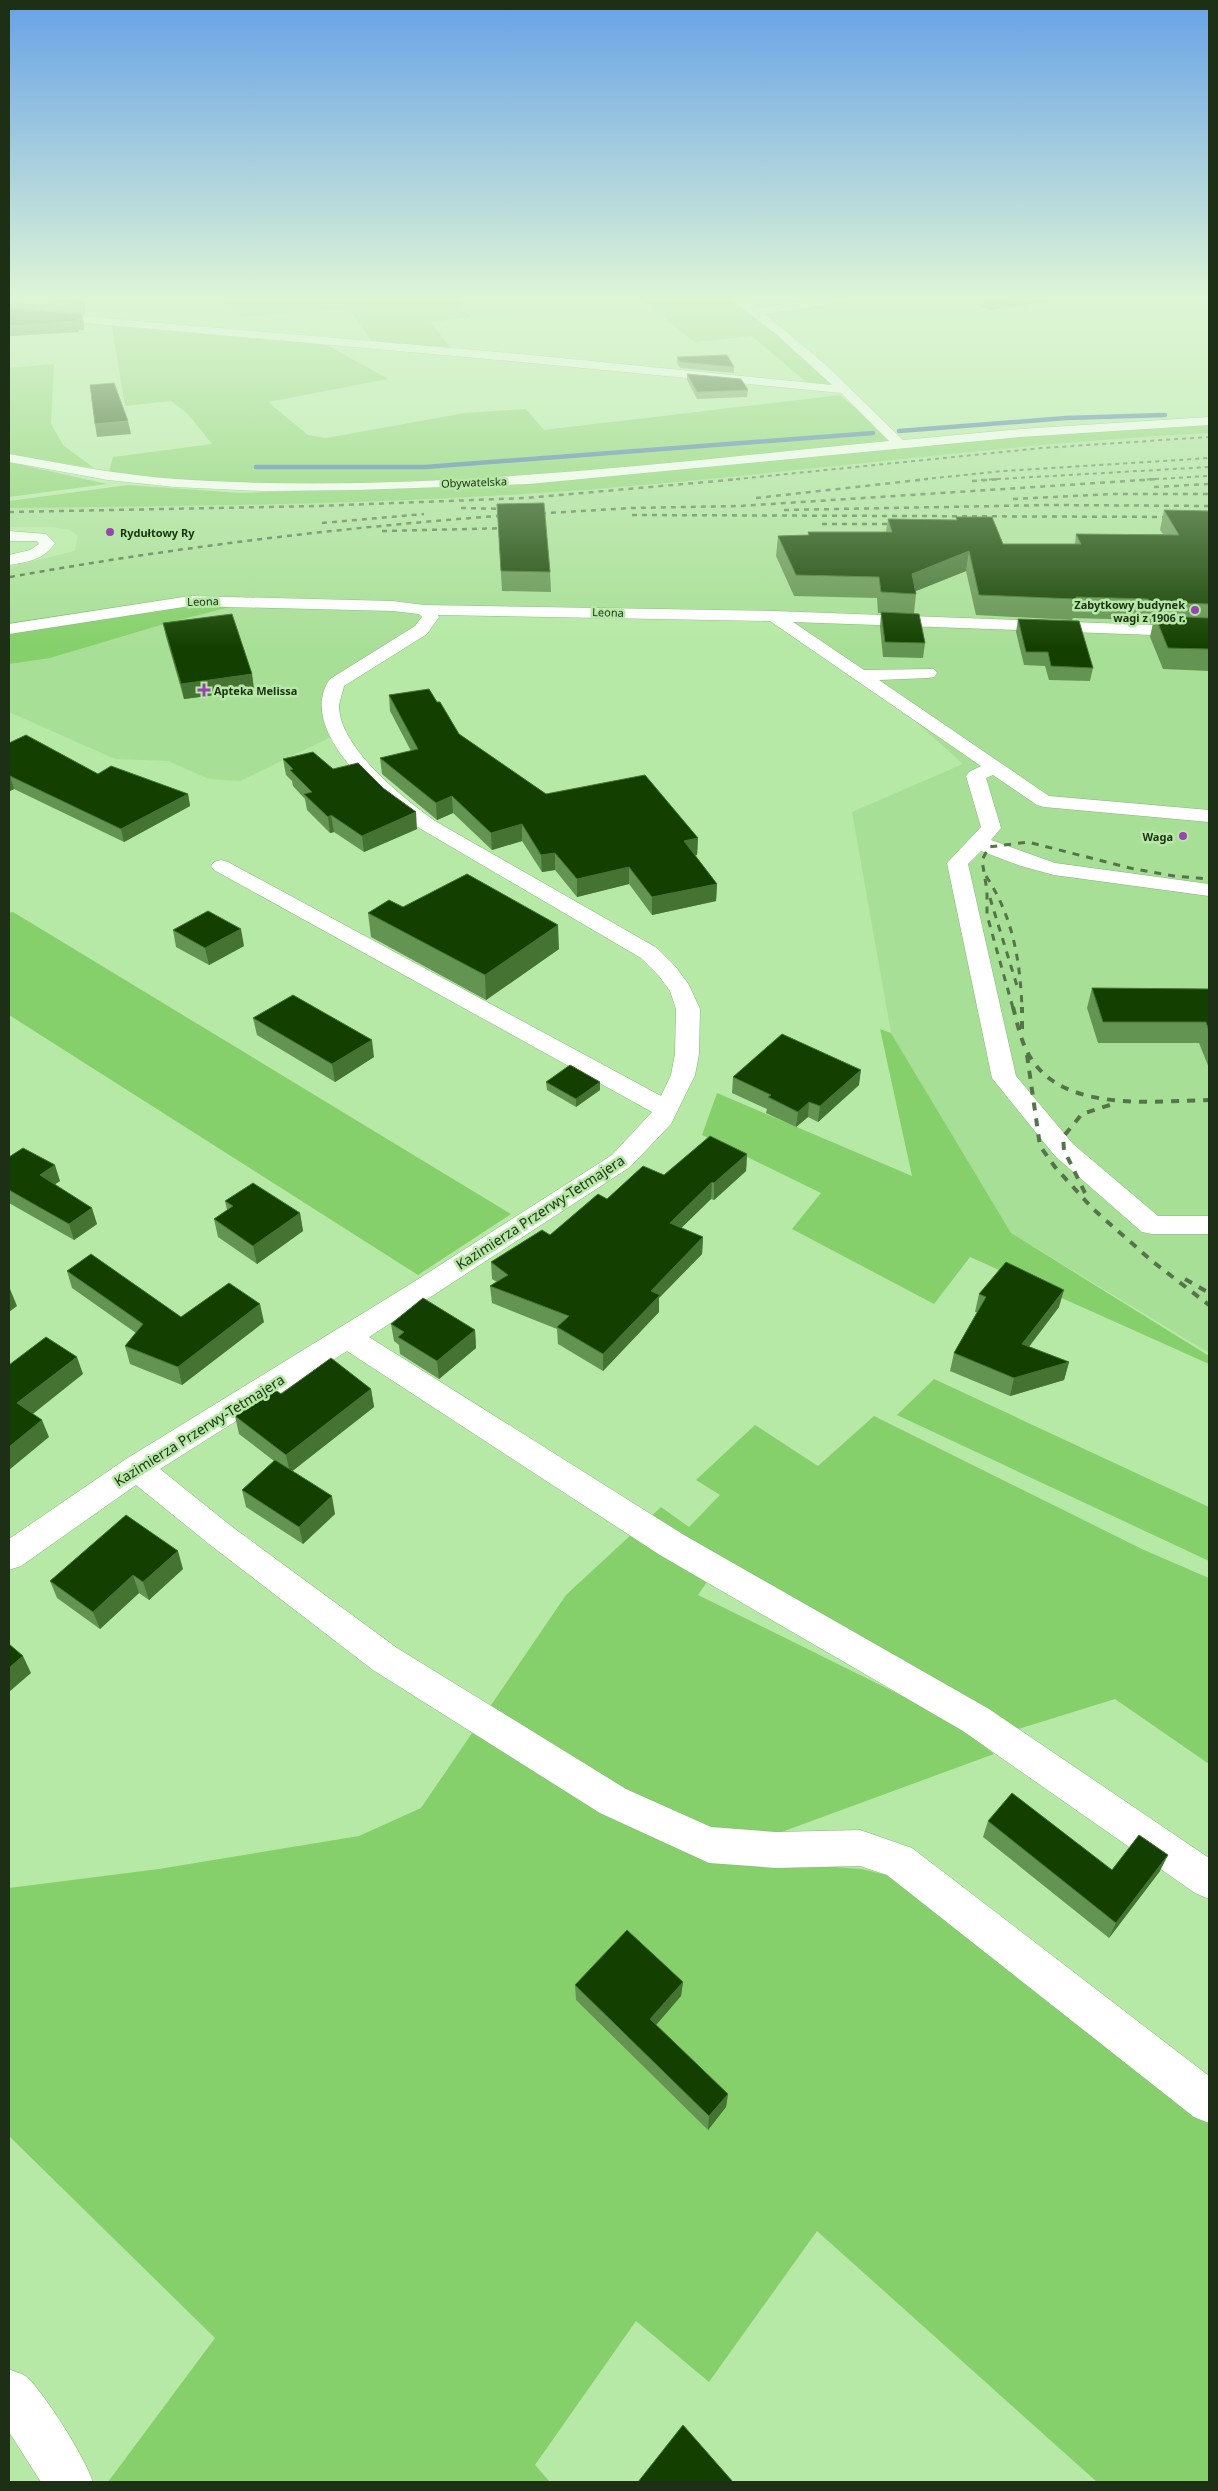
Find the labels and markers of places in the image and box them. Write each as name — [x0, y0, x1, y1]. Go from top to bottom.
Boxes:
place label: Rydułtowy Ry — [120, 525, 195, 540]
marker: Rydułtowy Ry — [104, 526, 116, 538]
place label: Zabytkowy budynek wagi z 1906 r. — [1074, 597, 1185, 625]
marker: Zabytkowy budynek wagi z 1906 r. — [1189, 604, 1201, 616]
place label: Apteka Melissa — [214, 683, 297, 698]
marker: Apteka Melissa — [198, 684, 210, 696]
place label: Waga — [1142, 829, 1173, 844]
marker: Waga — [1177, 830, 1189, 842]

